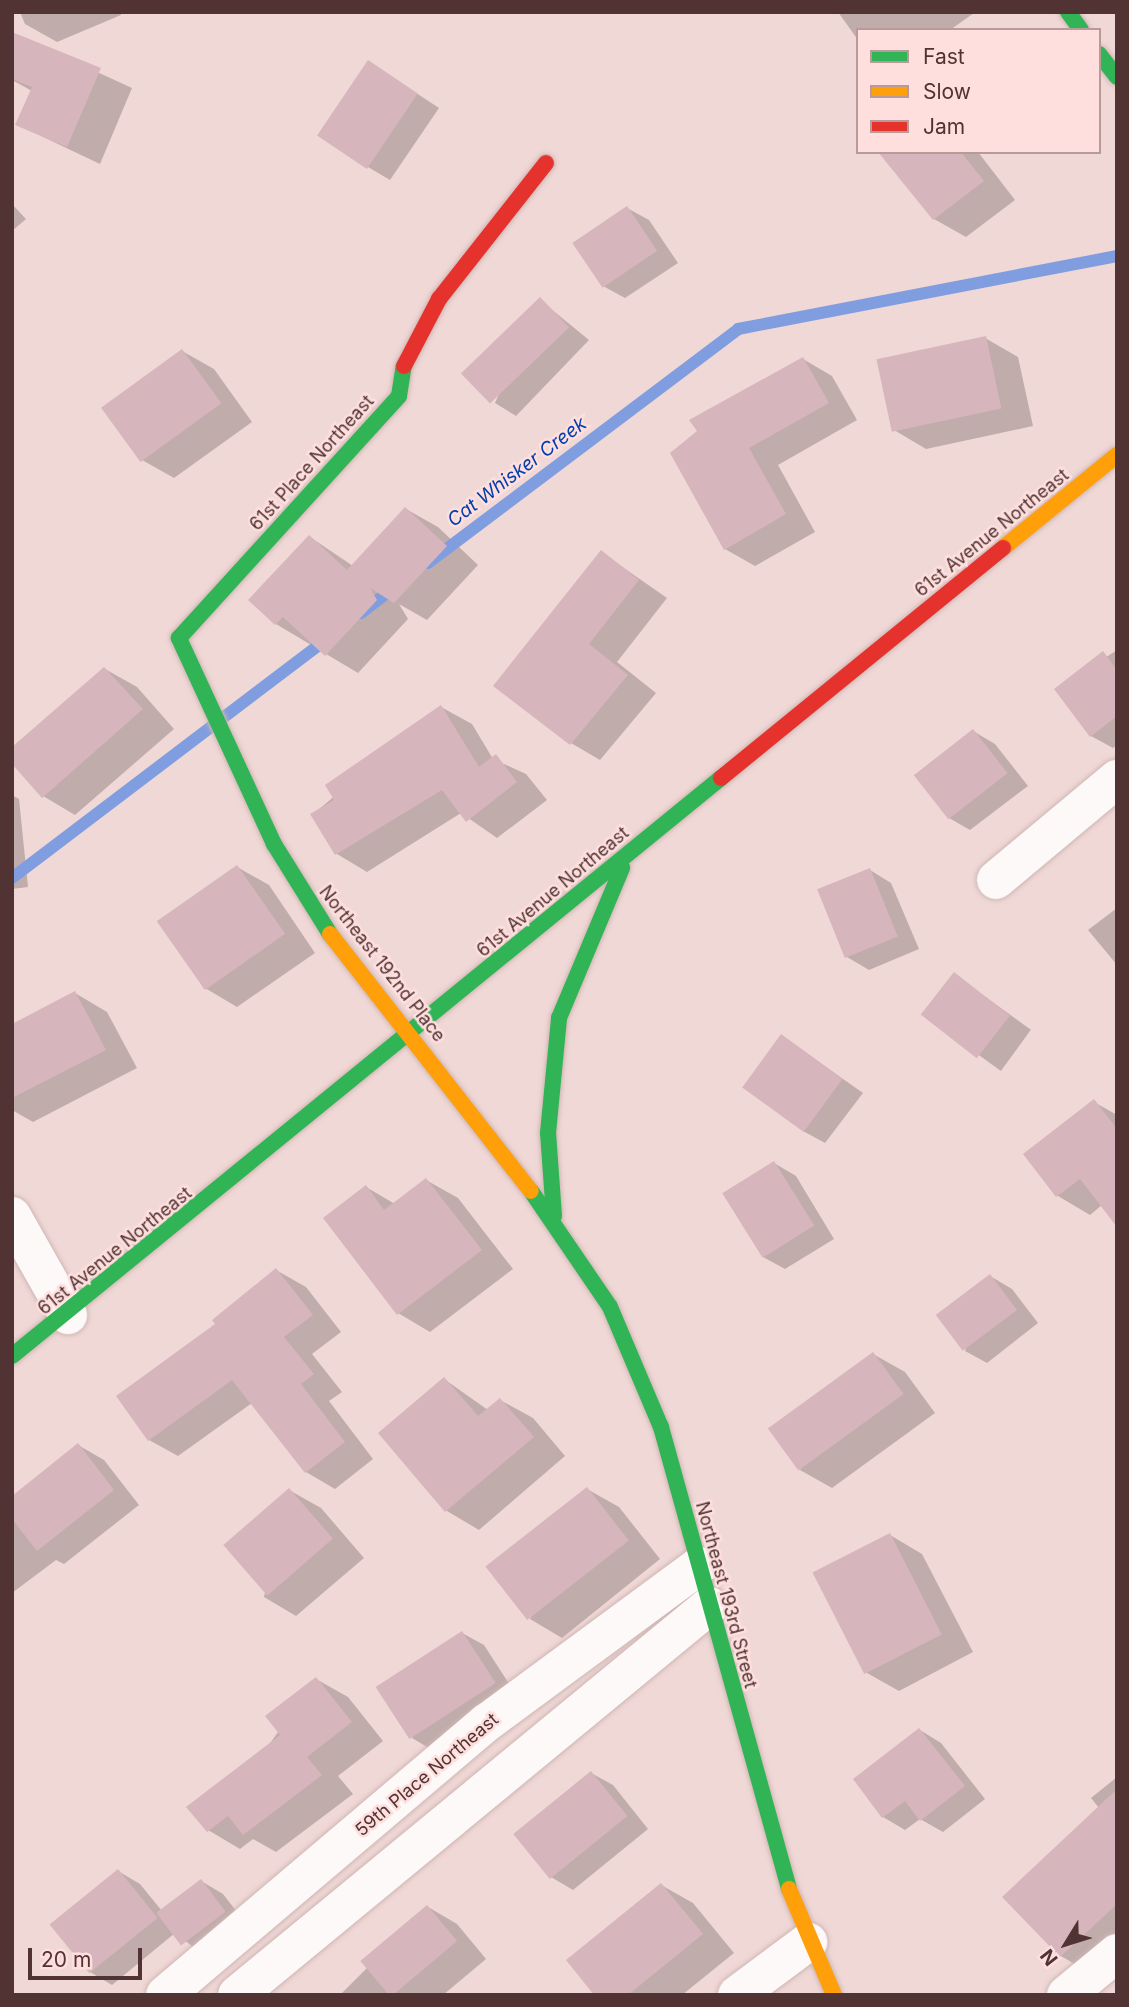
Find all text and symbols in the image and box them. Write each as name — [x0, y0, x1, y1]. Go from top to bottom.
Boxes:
legend — [856, 28, 1101, 154]
text: Fast — [923, 44, 965, 69]
text: Slow — [923, 79, 971, 104]
text: Jam — [923, 114, 965, 139]
street label: 61st Place Northeast — [245, 391, 379, 535]
water label: Cat Whisker Creek — [443, 412, 591, 532]
street label: 61st Avenue Northeast — [911, 464, 1073, 602]
street label: 61st Avenue Northeast — [473, 822, 633, 962]
street label: Northeast 192nd Place — [314, 882, 450, 1046]
street label: 61st Avenue Northeast — [34, 1182, 196, 1320]
street label: Northeast 193rd Street — [691, 1499, 761, 1691]
street label: 59th Place Northeast — [351, 1709, 503, 1841]
north arrow — [1031, 1909, 1101, 1979]
scale bar — [32, 1934, 145, 1978]
text: N — [1036, 1944, 1063, 1970]
text: 20 m — [41, 1947, 91, 1972]

